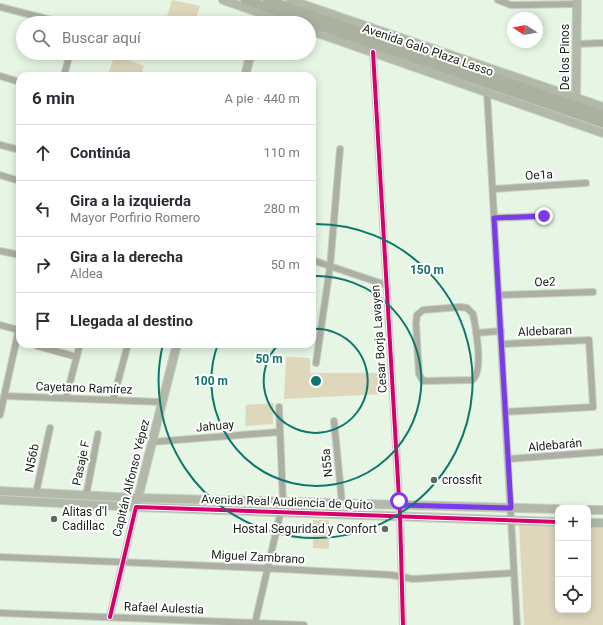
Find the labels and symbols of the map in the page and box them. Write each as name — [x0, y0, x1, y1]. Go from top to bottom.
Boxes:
north arrow — [507, 12, 543, 48]
street label: Avenida Galo Plaza Lasso — [361, 21, 495, 79]
street label: De los Pinos — [558, 24, 572, 90]
street label: Oe1a — [525, 167, 553, 183]
route end — [535, 207, 553, 225]
text: 150 m — [410, 263, 444, 277]
street label: Oe2 — [534, 275, 556, 289]
street label: Cesar Borja Lavayen — [368, 284, 390, 394]
street label: Aldebaran — [518, 323, 572, 339]
text: 50 m — [255, 352, 283, 366]
text: 100 m — [194, 374, 228, 388]
centre of rings — [309, 374, 323, 388]
street label: Cayetano Ramírez — [35, 379, 133, 397]
street label: Jahuay — [195, 417, 235, 435]
street label: Capitán Alfonso Yépez — [110, 418, 152, 538]
street label: Aldebarán — [527, 436, 583, 454]
street label: Pasaje F — [69, 439, 93, 487]
street label: N56b — [22, 442, 42, 474]
street label: N55a — [319, 448, 335, 478]
place label: crossfit — [442, 473, 482, 487]
marker: crossfit — [429, 475, 439, 485]
street label: Avenida Real Audiencia de Quito — [201, 492, 373, 512]
route start — [390, 492, 408, 510]
place label: Alitas d'l Cadillac — [62, 505, 107, 533]
marker: Alitas d'l Cadillac — [49, 514, 59, 524]
place label: Hostal Seguridad y Confort — [233, 522, 377, 536]
marker: Hostal Seguridad y Confort — [380, 524, 390, 534]
street label: Miguel Zambrano — [211, 548, 305, 566]
street label: Rafael Aulestia — [124, 600, 204, 616]

